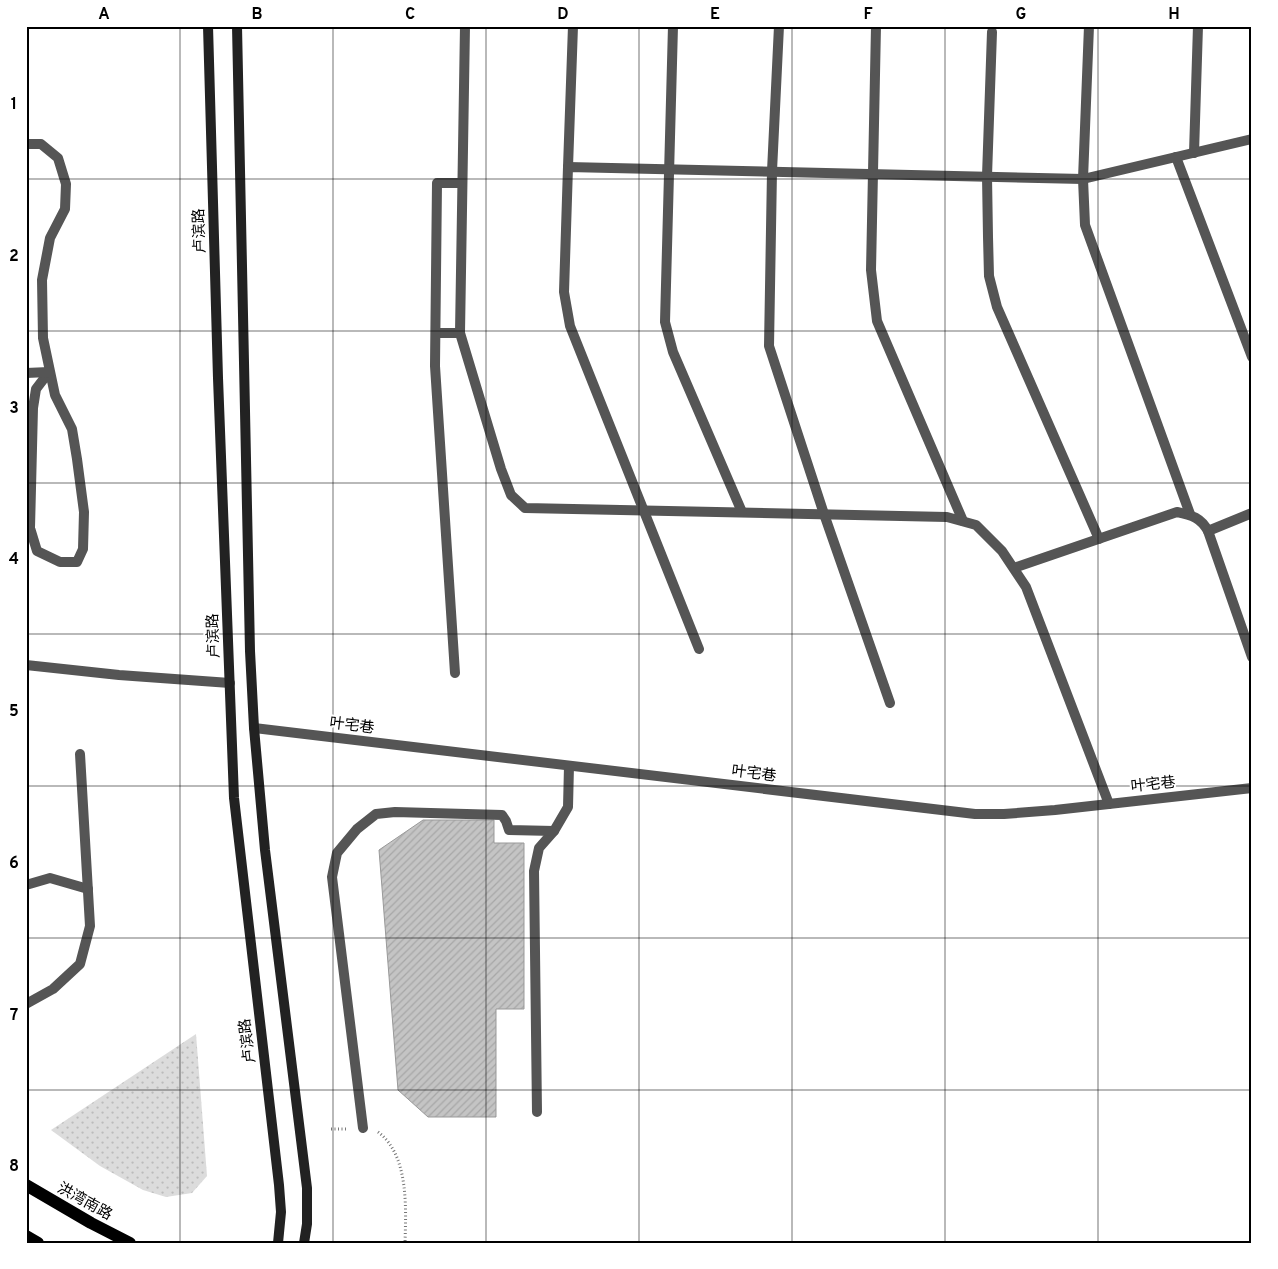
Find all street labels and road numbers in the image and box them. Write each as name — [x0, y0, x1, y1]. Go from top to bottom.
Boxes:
street label: 卢滨路 — [190, 208, 211, 254]
street label: 卢滨路 — [204, 613, 225, 659]
street label: 叶宅巷 — [328, 714, 375, 739]
street label: 叶宅巷 — [730, 762, 777, 787]
street label: 叶宅巷 — [1130, 774, 1177, 797]
street label: 卢滨路 — [236, 1017, 261, 1064]
street label: 洪湾南路 — [53, 1179, 116, 1225]

